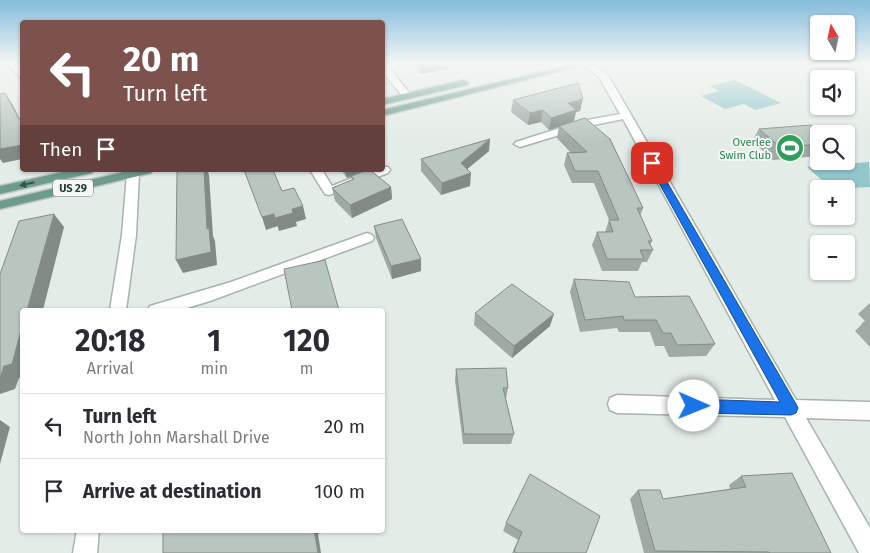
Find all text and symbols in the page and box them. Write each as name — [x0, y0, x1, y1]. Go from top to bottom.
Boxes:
north arrow — [810, 15, 855, 60]
map controls — [810, 15, 855, 280]
text: 20 m — [123, 38, 199, 80]
icon: left — [40, 40, 105, 105]
button: sound — [810, 70, 855, 115]
text: Turn left — [123, 80, 207, 107]
button: search — [810, 125, 855, 170]
sports icon: Overlee Swim Club — [775, 133, 805, 163]
icon: arrive — [92, 135, 120, 163]
place label: Overlee Swim Club — [719, 136, 771, 162]
text: Then — [40, 138, 82, 161]
pin — [631, 142, 673, 184]
icon: arrive — [638, 149, 666, 177]
one-way arrow — [20, 180, 35, 188]
road number: US 29 — [53, 180, 93, 197]
button: + — [810, 180, 855, 225]
button: − — [810, 235, 855, 280]
text: 20:18 — [75, 323, 146, 359]
text: 1 — [207, 323, 221, 359]
text: 120 — [283, 323, 330, 359]
text: Arrival — [87, 359, 134, 378]
text: min — [201, 359, 228, 378]
text: m — [300, 359, 313, 378]
position arrow — [667, 379, 719, 431]
text: Turn left — [83, 405, 157, 428]
icon: left — [40, 412, 68, 440]
text: 20 m — [324, 415, 365, 438]
text: North John Marshall Drive — [83, 428, 270, 447]
icon: arrive — [40, 477, 68, 505]
text: Arrive at destination — [83, 480, 262, 503]
text: 100 m — [314, 480, 365, 503]

